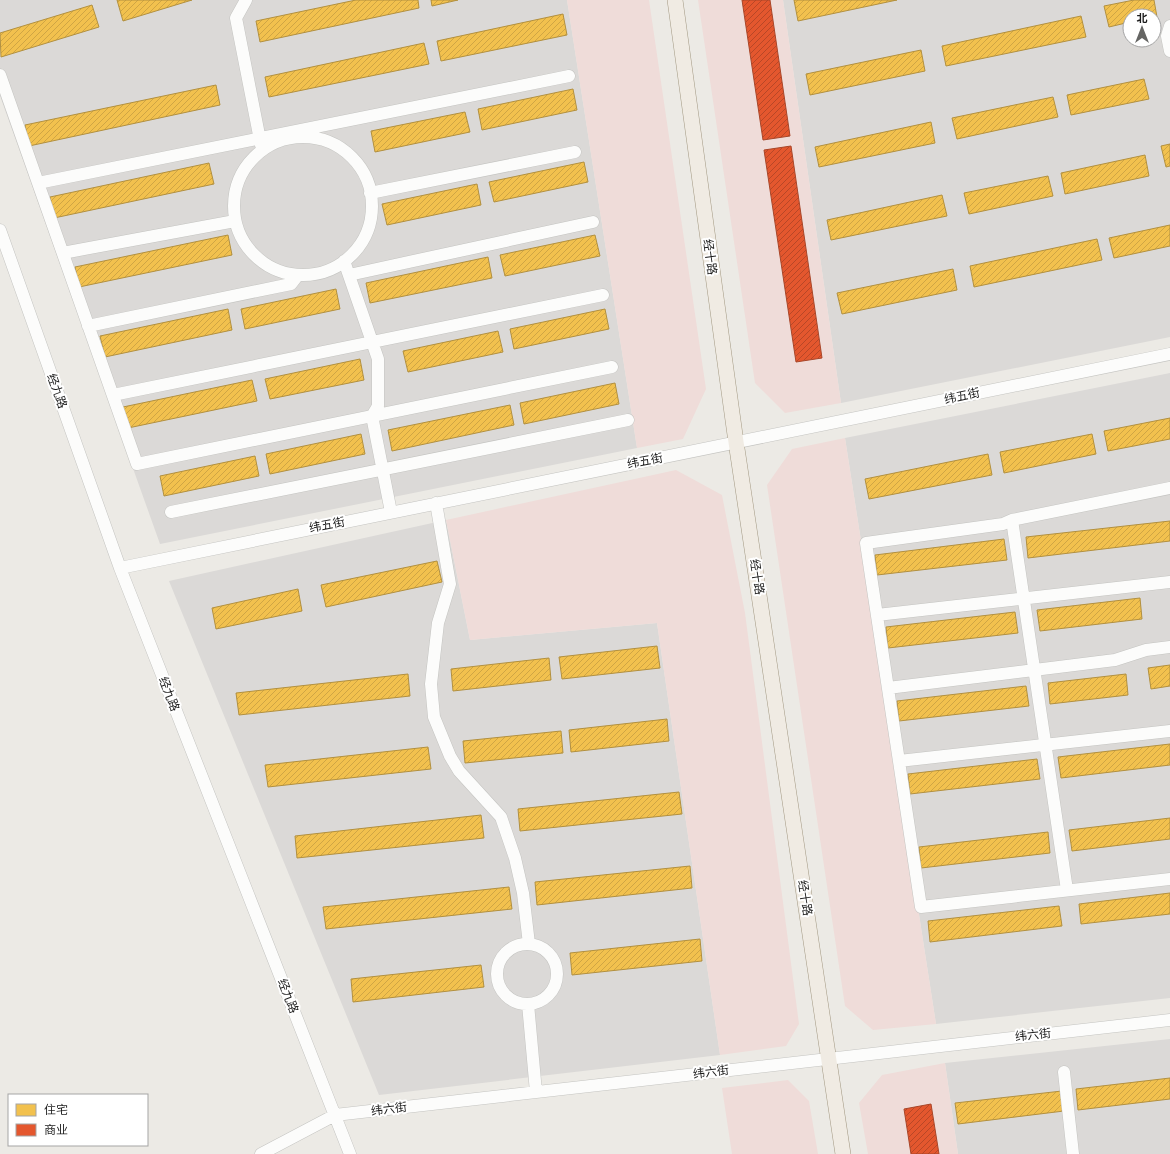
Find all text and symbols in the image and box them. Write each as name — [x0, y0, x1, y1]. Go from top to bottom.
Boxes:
north arrow — [1122, 8, 1162, 48]
text: 北 — [1137, 12, 1148, 25]
street label: 经十路 — [701, 238, 719, 276]
street label: 经九路 — [44, 372, 70, 410]
street label: 纬五街 — [943, 385, 981, 407]
street label: 纬五街 — [626, 451, 664, 471]
street label: 纬五街 — [308, 515, 346, 535]
street label: 经十路 — [747, 558, 767, 596]
street label: 经九路 — [156, 675, 182, 713]
street label: 经十路 — [795, 879, 815, 917]
street label: 经九路 — [275, 977, 301, 1015]
street label: 纬六街 — [1014, 1026, 1052, 1044]
street label: 纬六街 — [692, 1063, 730, 1081]
legend — [8, 1094, 148, 1146]
street label: 纬六街 — [370, 1100, 408, 1118]
text: 住宅 — [44, 1103, 68, 1117]
text: 商业 — [44, 1123, 68, 1137]

